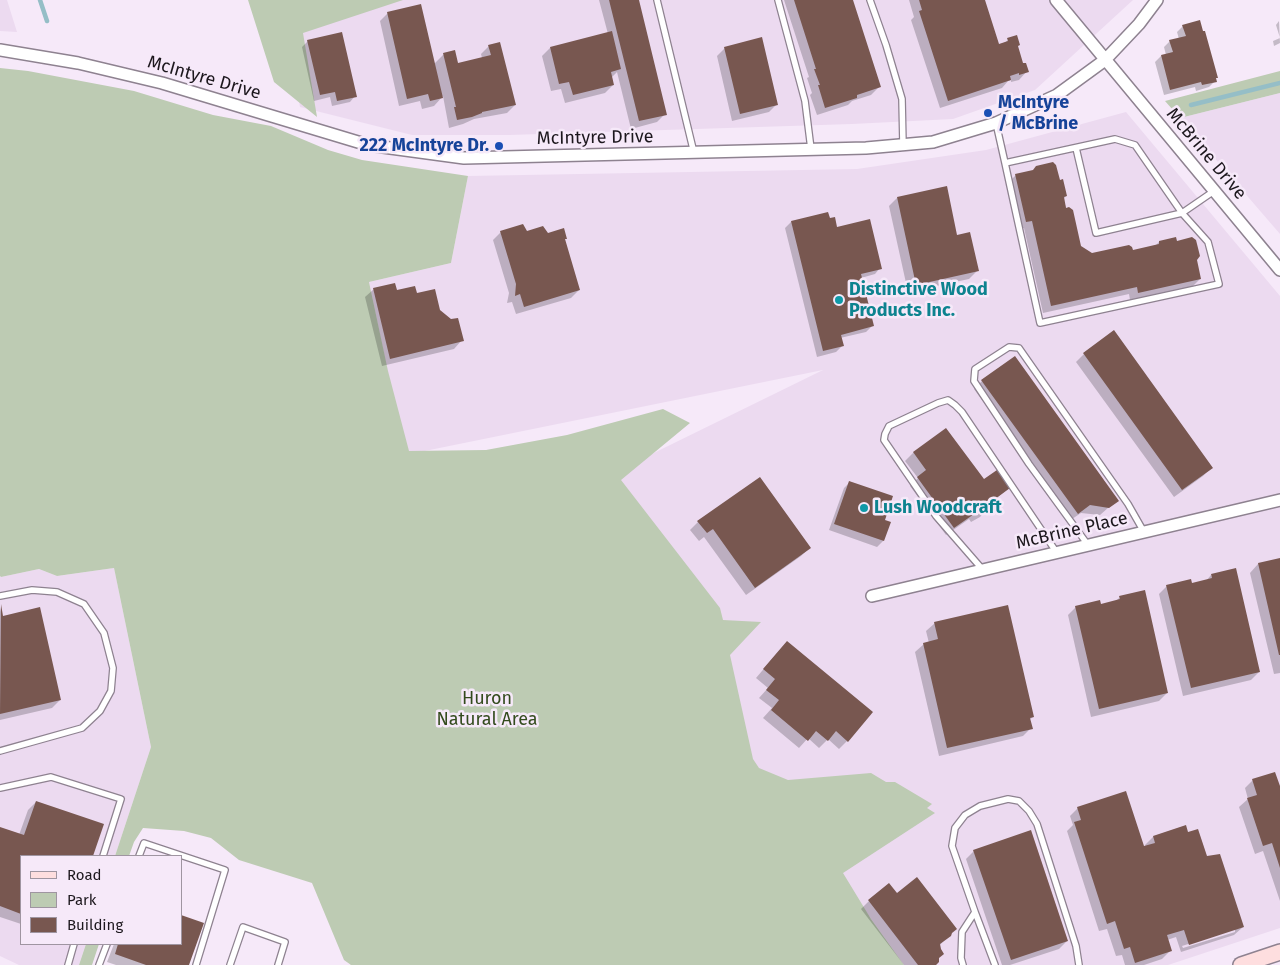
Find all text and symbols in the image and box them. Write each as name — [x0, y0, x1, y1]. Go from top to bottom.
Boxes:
street label: McIntyre Drive — [145, 52, 263, 104]
place label: McIntyre / McBrine — [998, 92, 1078, 134]
street label: McBrine Drive — [1161, 104, 1251, 204]
marker: McIntyre / McBrine — [982, 107, 994, 119]
street label: McIntyre Drive — [536, 126, 654, 150]
place label: 222 McIntyre Dr. — [360, 135, 489, 157]
marker: 222 McIntyre Dr. — [493, 140, 505, 152]
place label: Distinctive Wood Products Inc. — [849, 279, 988, 322]
marker: Distinctive Wood Products Inc. — [833, 294, 845, 306]
place label: Lush Woodcraft — [874, 497, 1002, 519]
marker: Lush Woodcraft — [858, 502, 870, 514]
street label: McBrine Place — [1014, 508, 1130, 554]
park label: Huron Natural Area — [436, 688, 538, 731]
legend — [20, 855, 182, 945]
text: Road — [67, 866, 102, 884]
text: Park — [67, 891, 97, 909]
text: Building — [67, 916, 123, 934]

